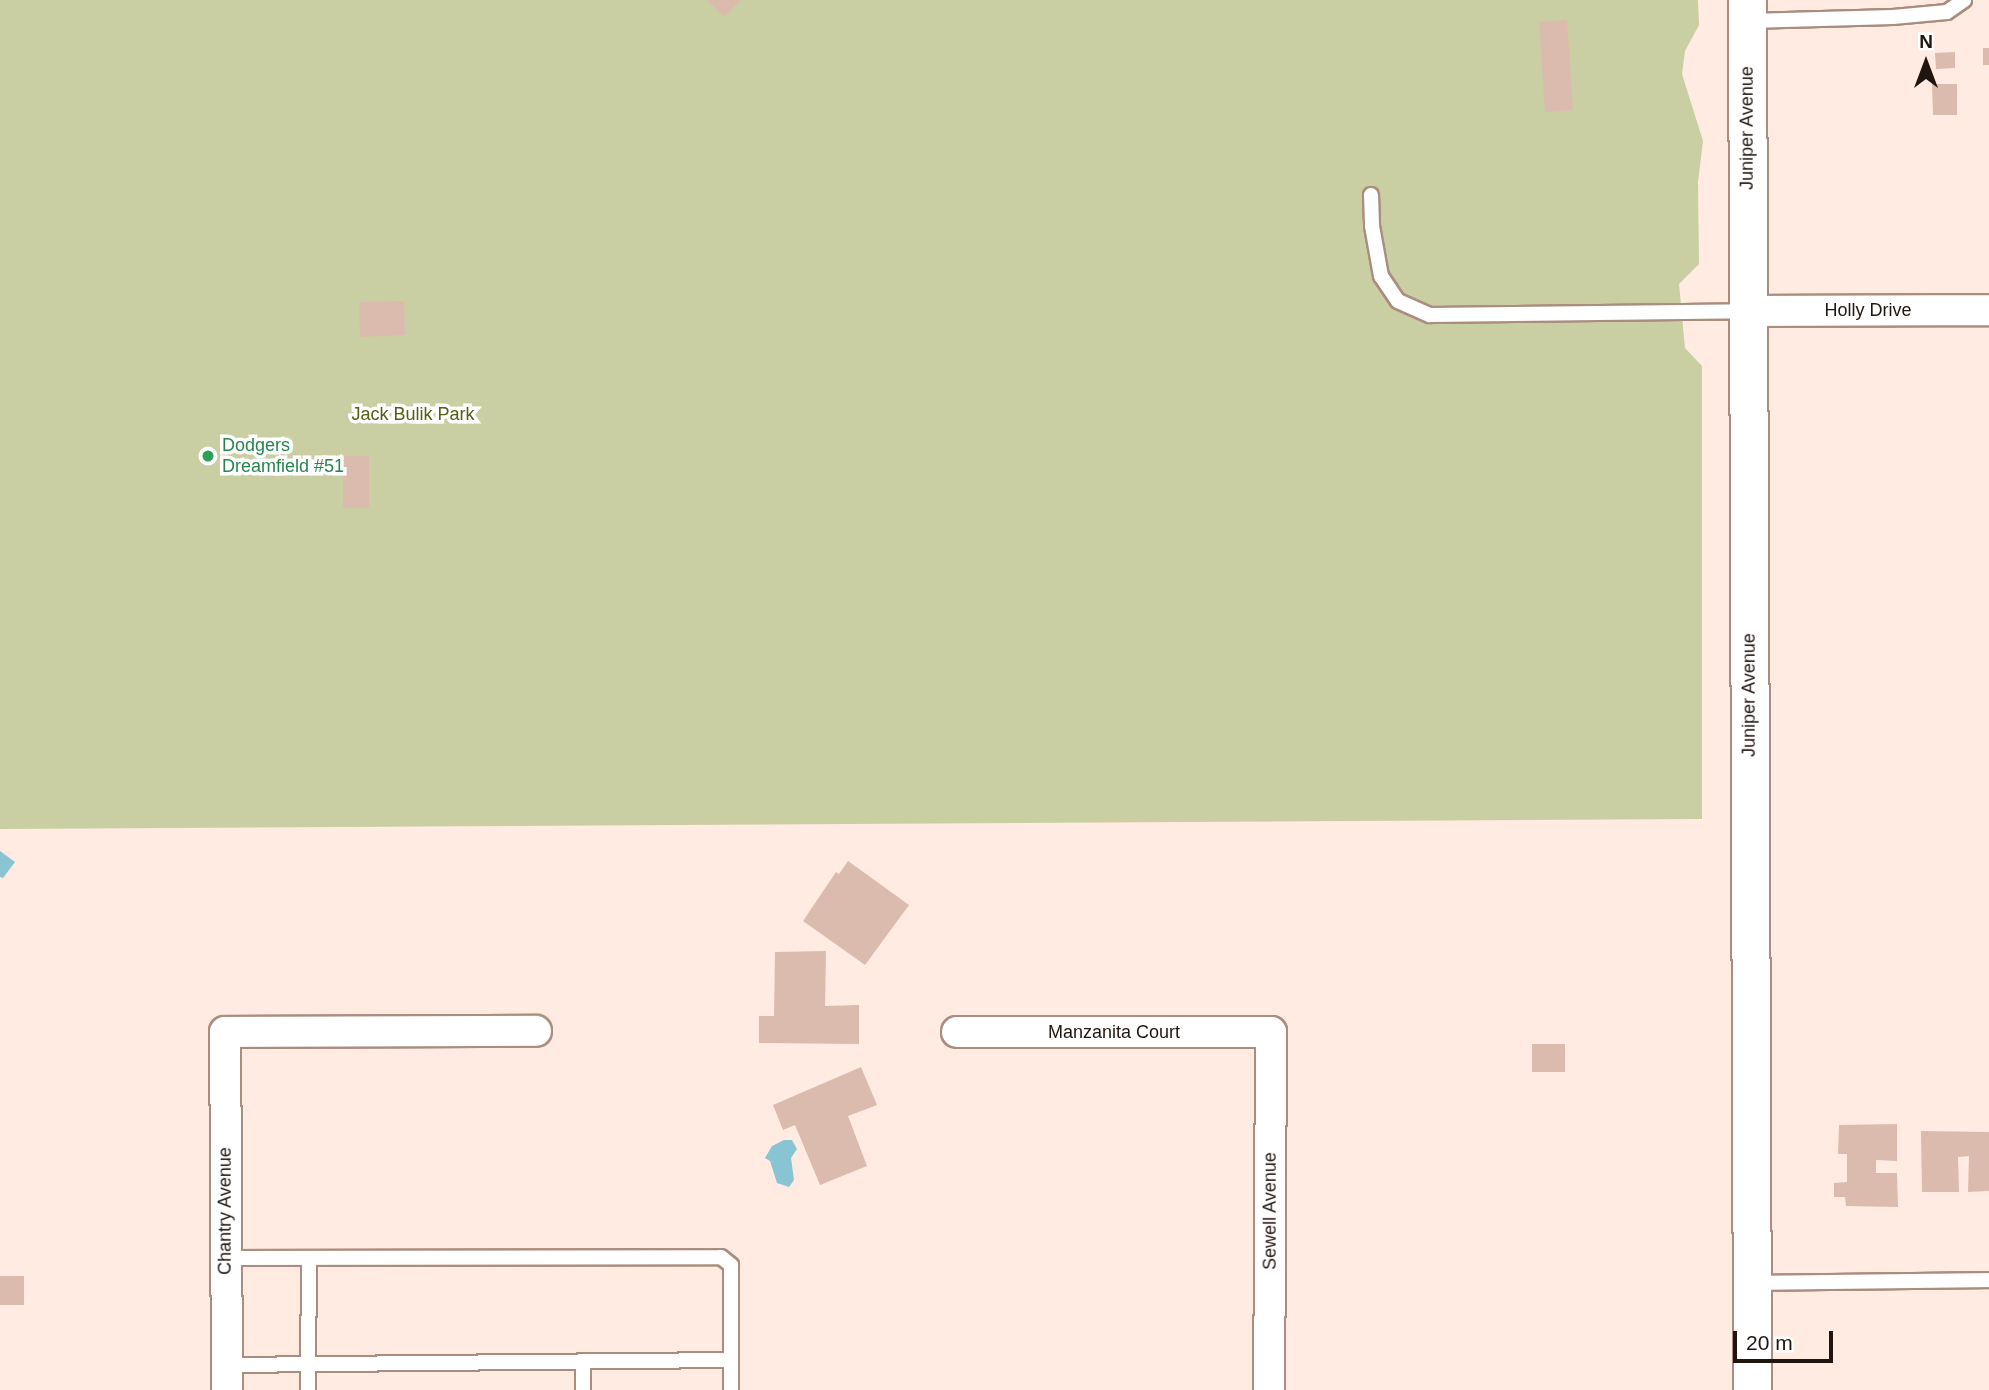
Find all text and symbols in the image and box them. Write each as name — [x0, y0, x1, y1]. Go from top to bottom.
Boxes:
north arrow — [1891, 28, 1961, 98]
text: N — [1919, 31, 1933, 52]
street label: Juniper Avenue — [1736, 66, 1758, 190]
street label: Holly Drive — [1824, 299, 1912, 321]
park label: Jack Bulik Park — [351, 403, 475, 425]
place label: Dodgers Dreamfield #51 — [222, 435, 344, 478]
marker: Dodgers Dreamfield #51 — [200, 448, 216, 464]
street label: Juniper Avenue — [1738, 633, 1760, 757]
street label: Manzanita Court — [1048, 1021, 1180, 1043]
street label: Chantry Avenue — [214, 1147, 236, 1275]
street label: Sewell Avenue — [1259, 1152, 1281, 1270]
scale bar — [1737, 1316, 1837, 1360]
text: 20 m — [1746, 1331, 1793, 1354]

